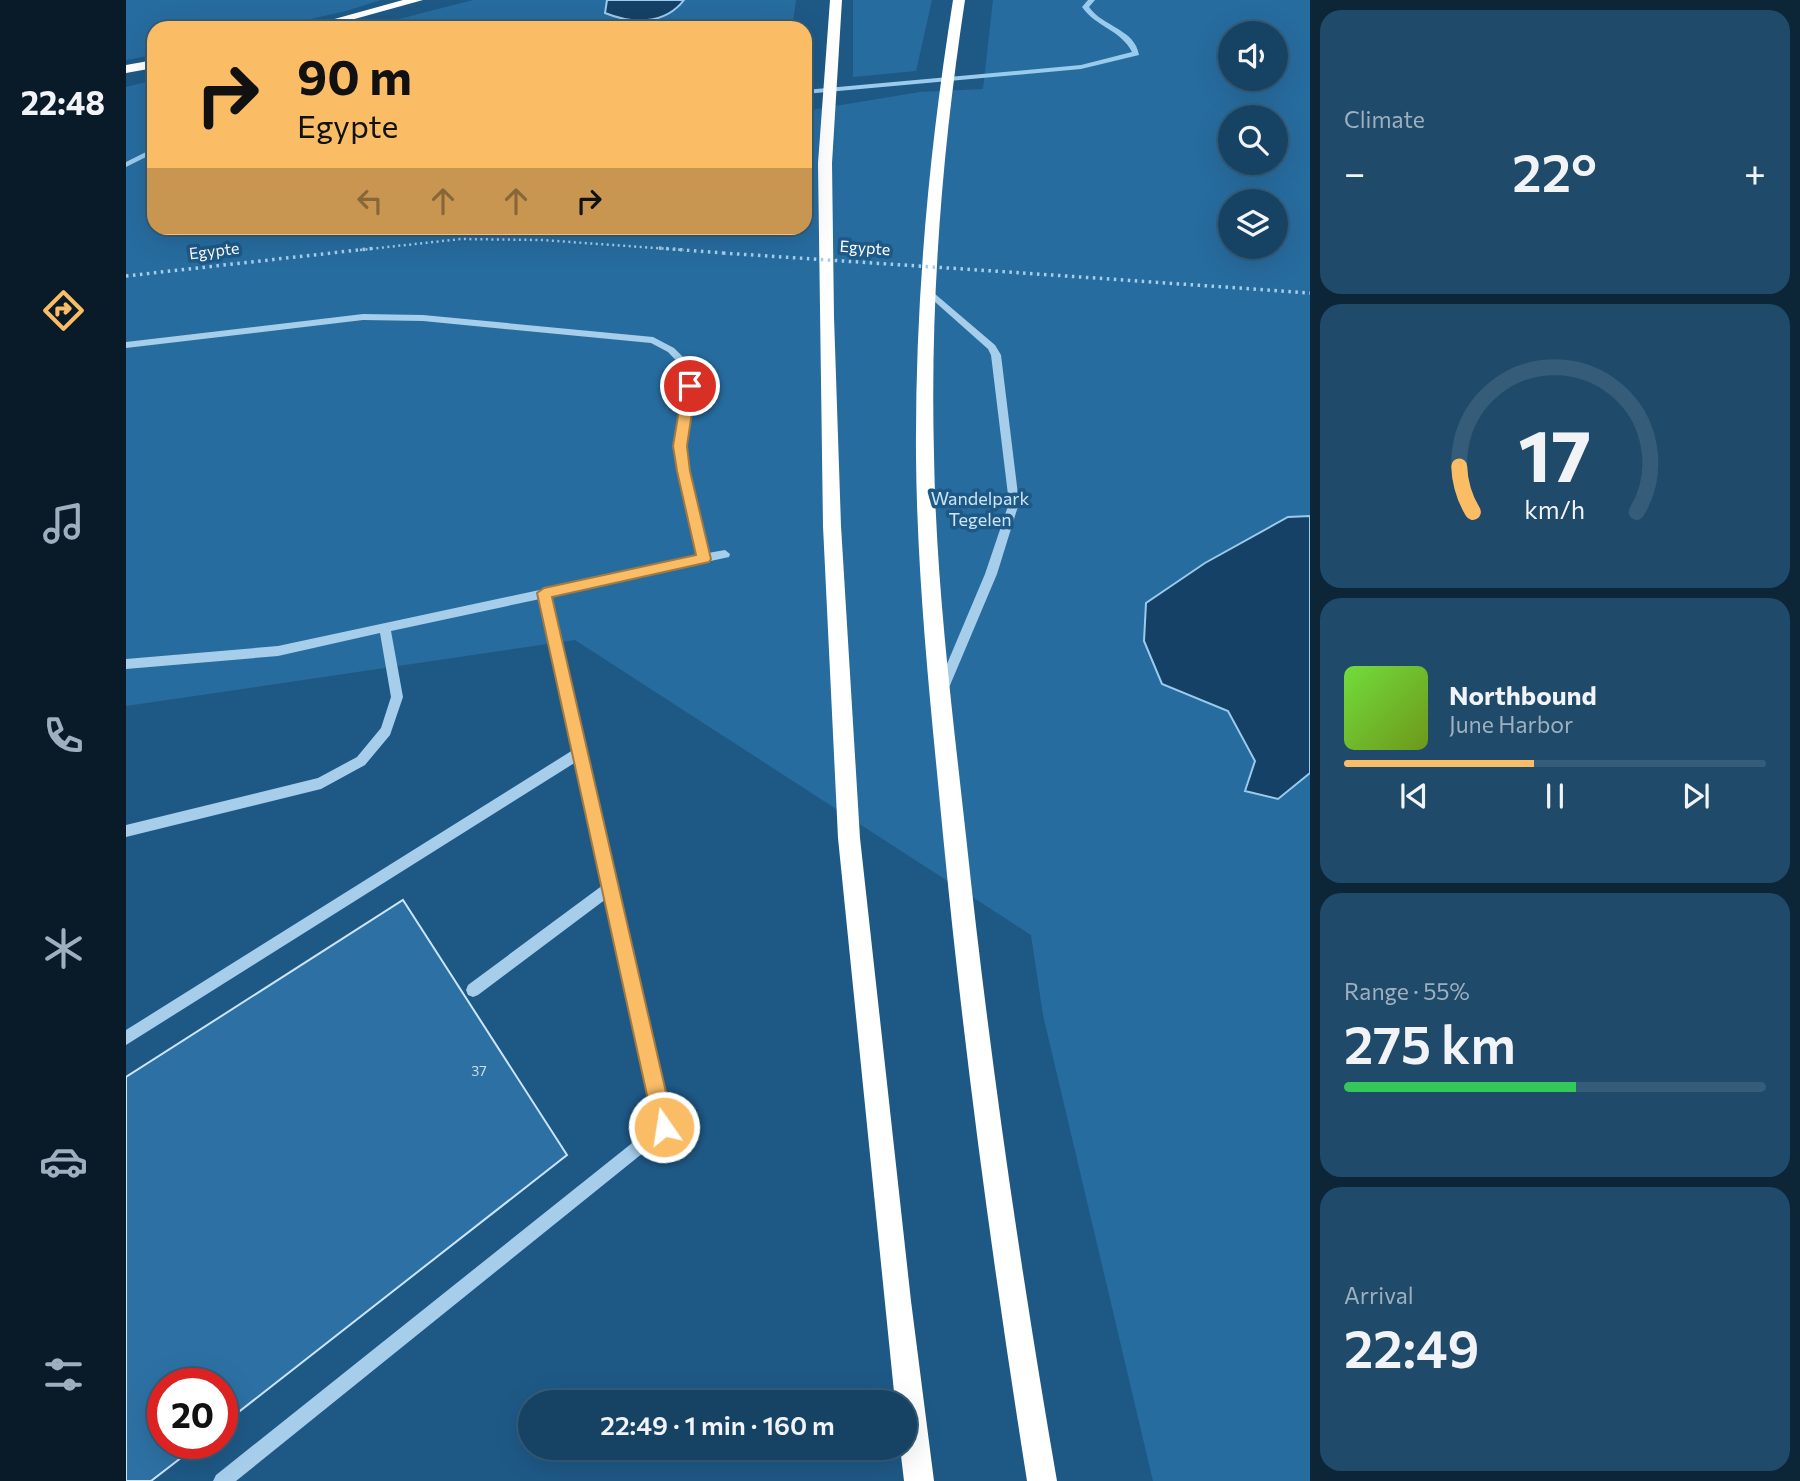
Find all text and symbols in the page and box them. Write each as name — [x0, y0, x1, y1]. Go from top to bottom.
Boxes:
map controls — [1218, 21, 1288, 259]
button: sound — [1218, 21, 1288, 91]
text: 90 m — [297, 45, 412, 105]
icon: right — [182, 49, 273, 140]
text: 22:48 — [21, 82, 105, 122]
text: Egypte — [297, 105, 398, 145]
button: search — [1218, 105, 1288, 175]
text: Climate — [1344, 105, 1425, 133]
text: 22° — [1512, 139, 1597, 203]
text: − — [1344, 148, 1366, 195]
text: + — [1744, 148, 1766, 195]
icon: left — [351, 182, 389, 220]
icon: ahead — [424, 182, 462, 220]
icon: ahead — [497, 182, 535, 220]
icon: right — [570, 182, 608, 220]
button: layers — [1218, 189, 1288, 259]
street label: Egypte — [839, 236, 891, 258]
street label: Egypte — [188, 237, 240, 263]
icon: directions — [39, 286, 88, 335]
pin — [660, 356, 720, 416]
icon: arrive — [671, 367, 709, 405]
text: 17 — [1519, 409, 1591, 498]
park label: Wandelpark Tegelen — [931, 487, 1030, 530]
text: km/h — [1525, 494, 1585, 524]
icon: music — [39, 499, 88, 548]
text: Northbound — [1449, 679, 1597, 710]
text: June Harbor — [1449, 710, 1573, 738]
icon: phone — [39, 711, 88, 760]
icon: previous — [1395, 777, 1433, 815]
icon: pause — [1536, 777, 1574, 815]
icon: next — [1677, 777, 1715, 815]
icon: climate — [39, 924, 88, 973]
text: Range · 55% — [1344, 977, 1470, 1005]
text: 275 km — [1344, 1011, 1516, 1075]
house number: 37 — [471, 1062, 487, 1079]
position arrow — [627, 1090, 701, 1164]
icon: car — [39, 1137, 88, 1186]
text: Arrival — [1344, 1281, 1414, 1309]
text: 22:49 — [1344, 1315, 1480, 1379]
icon: filters — [39, 1350, 88, 1399]
speed limit sign: 20 — [147, 1368, 238, 1459]
text: 22:49 · 1 min · 160 m — [600, 1409, 835, 1440]

